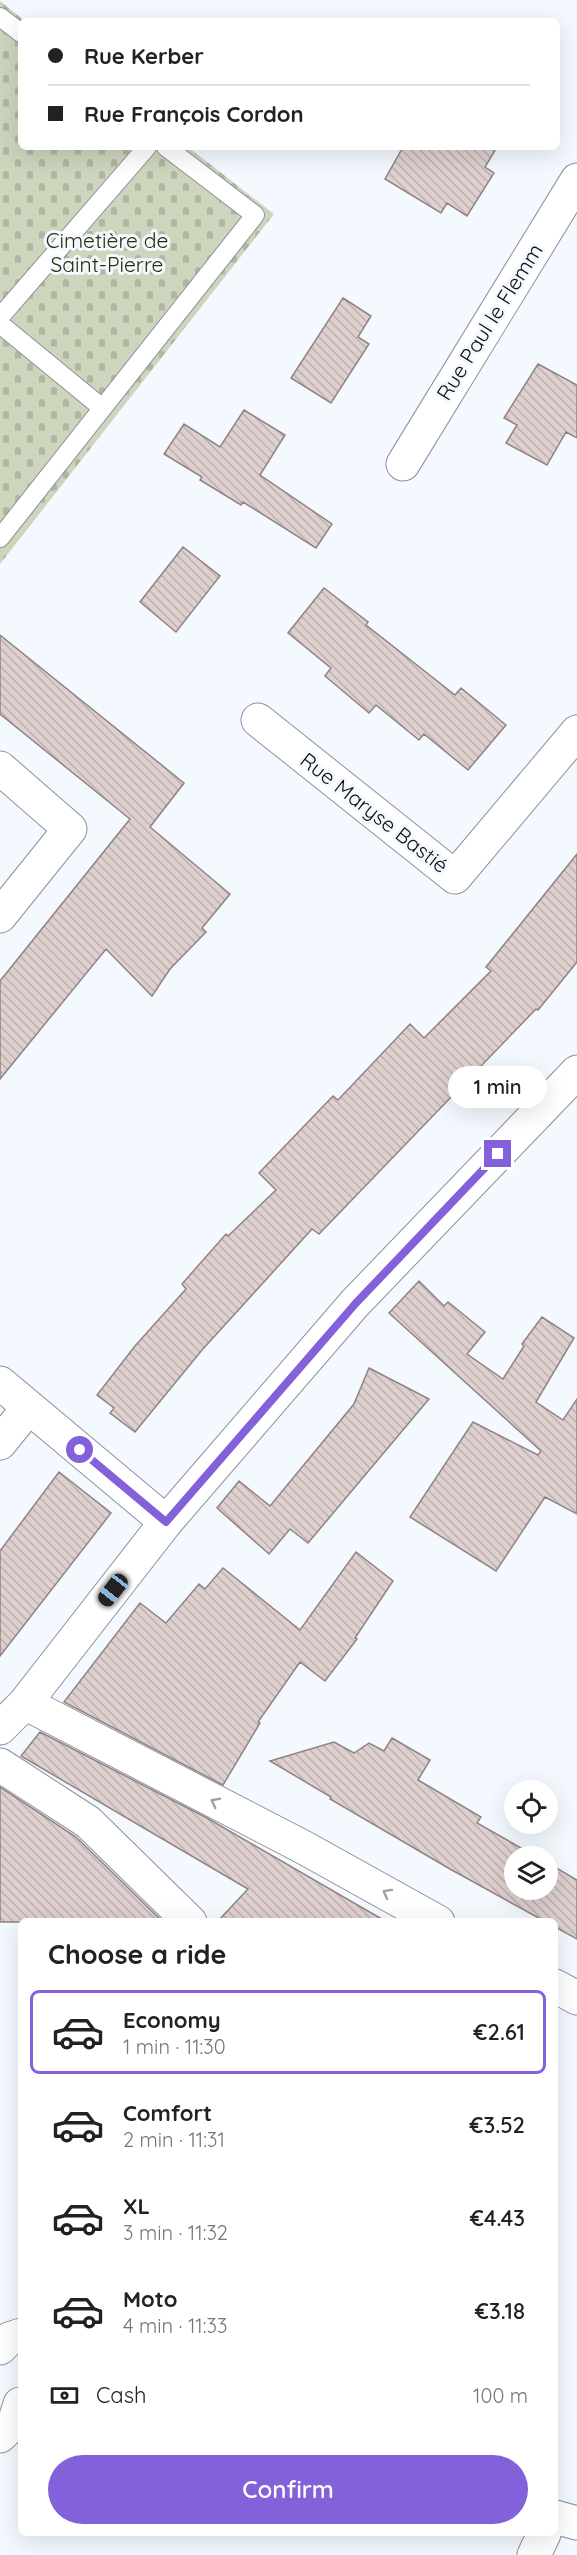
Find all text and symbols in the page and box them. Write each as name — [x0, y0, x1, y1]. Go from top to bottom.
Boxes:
text: Rue Kerber — [84, 42, 204, 70]
text: Rue François Cordon — [84, 100, 304, 128]
park label: Cimetière de Saint-Pierre — [46, 227, 168, 277]
street label: Rue Paul le Flemm — [431, 238, 548, 405]
street label: Rue Maryse Bastié — [296, 746, 454, 878]
callout: 1 min — [448, 1067, 548, 1109]
text: 1 min — [474, 1074, 521, 1099]
route end — [484, 1140, 511, 1167]
route start — [66, 1436, 93, 1463]
car — [95, 1570, 131, 1610]
map controls — [504, 1780, 558, 1900]
button: locate — [504, 1780, 558, 1834]
one-way arrow — [210, 1797, 221, 1809]
button: layers — [504, 1846, 558, 1900]
one-way arrow — [383, 1889, 393, 1900]
text: Choose a ride — [48, 1937, 226, 1971]
icon: car — [51, 2005, 105, 2059]
text: Economy — [123, 2006, 221, 2034]
text: €2.61 — [473, 2018, 525, 2046]
text: 1 min · 11:30 — [123, 2034, 226, 2059]
icon: car — [51, 2098, 105, 2152]
text: Comfort — [123, 2099, 212, 2127]
text: €3.52 — [469, 2111, 525, 2139]
text: 2 min · 11:31 — [123, 2127, 225, 2152]
icon: car — [51, 2191, 105, 2245]
text: XL — [123, 2192, 150, 2220]
text: €4.43 — [470, 2204, 525, 2232]
text: 3 min · 11:32 — [123, 2220, 228, 2245]
icon: car — [51, 2284, 105, 2338]
text: Moto — [123, 2285, 177, 2313]
text: €3.18 — [475, 2297, 525, 2325]
text: 4 min · 11:33 — [123, 2313, 227, 2338]
icon: cash — [48, 2379, 81, 2412]
text: Cash — [96, 2381, 147, 2409]
text: 100 m — [473, 2383, 528, 2408]
button: Confirm — [48, 2455, 528, 2524]

